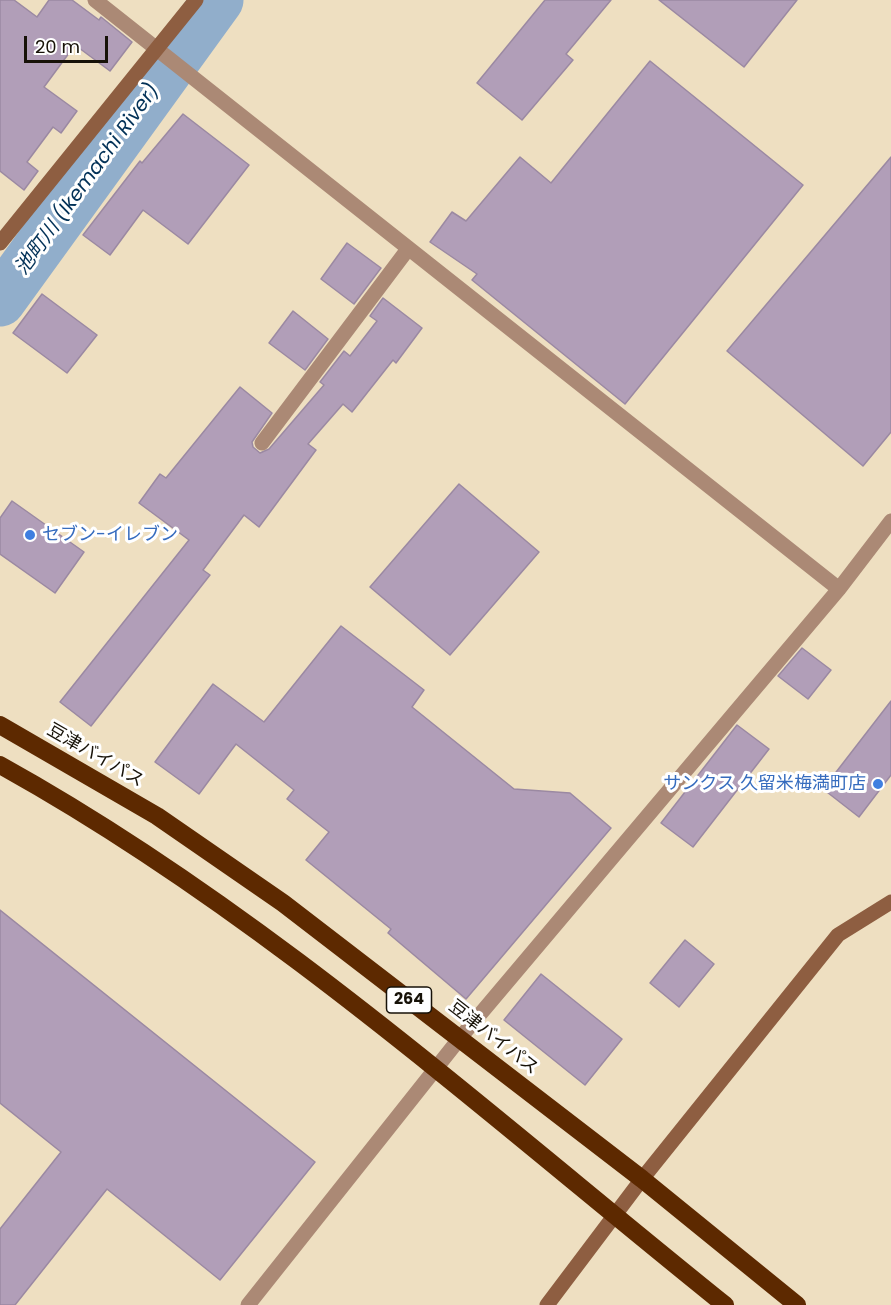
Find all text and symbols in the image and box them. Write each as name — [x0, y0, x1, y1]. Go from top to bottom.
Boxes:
scale bar — [27, 24, 111, 62]
text: 20 m — [35, 34, 80, 59]
water label: 池町川 (Ikemachi River) — [11, 80, 165, 280]
place label: セブン-イレブン — [42, 524, 178, 546]
marker: セブン-イレブン — [23, 528, 37, 542]
street label: 豆津バイパス — [43, 720, 147, 792]
place label: サンクス 久留米梅満町店 — [663, 773, 866, 795]
marker: サンクス 久留米梅満町店 — [871, 777, 885, 791]
road number: 264 — [386, 987, 432, 1013]
street label: 豆津バイパス — [444, 996, 542, 1080]

